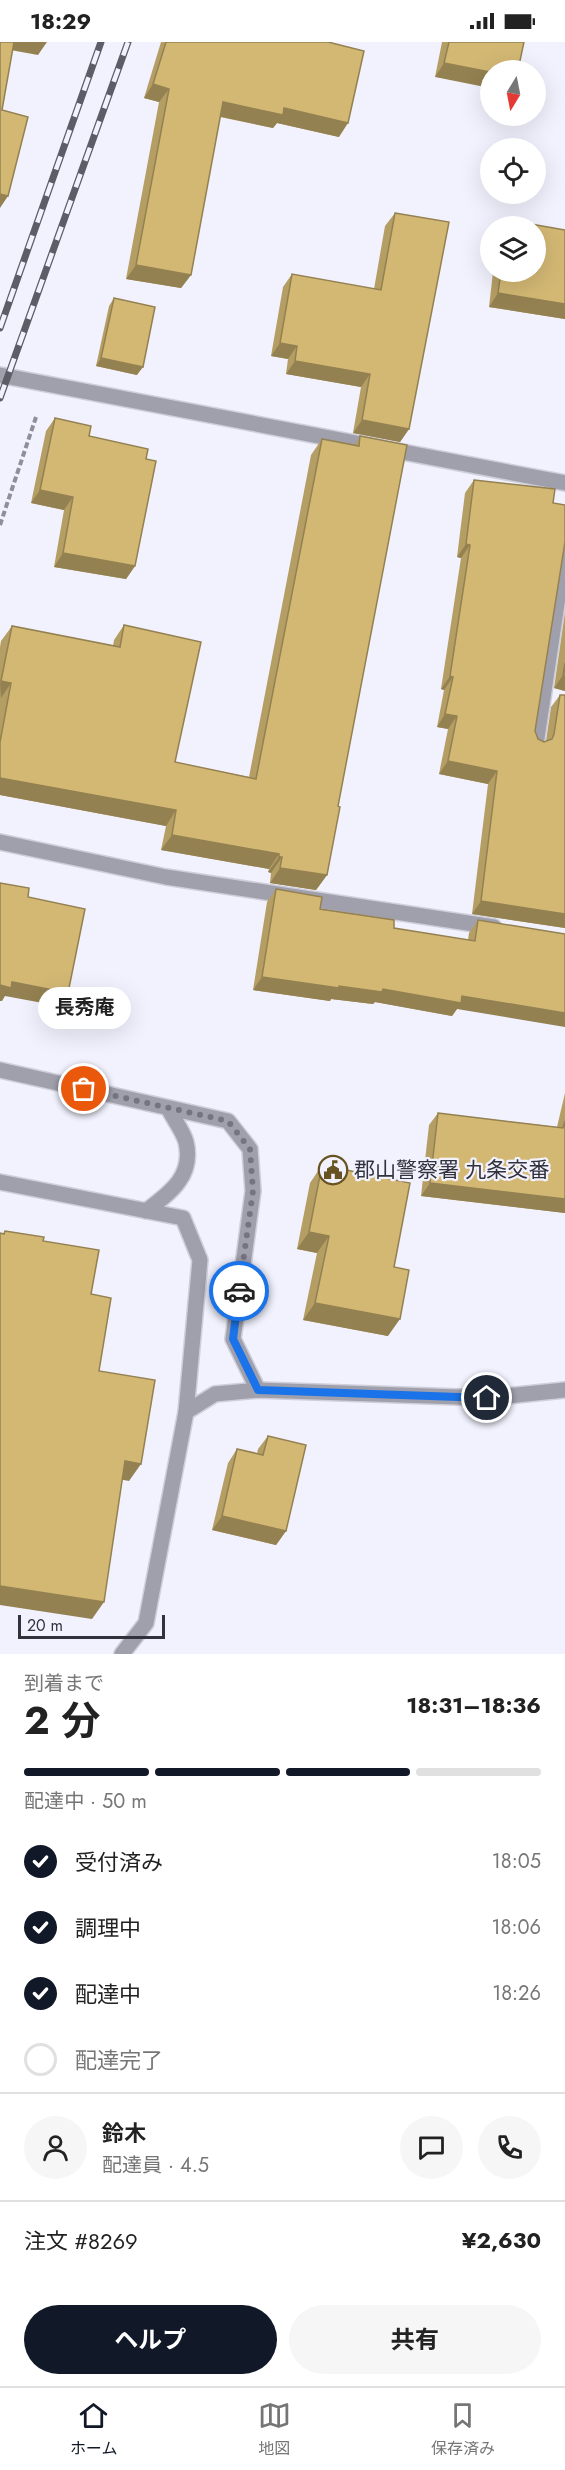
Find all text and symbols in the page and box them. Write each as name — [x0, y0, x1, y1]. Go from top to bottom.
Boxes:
text: 18:29 — [30, 5, 91, 37]
north arrow — [480, 60, 546, 126]
map controls — [480, 60, 546, 282]
button: locate — [480, 138, 546, 204]
button: layers — [480, 216, 546, 282]
callout: 長秀庵 — [38, 987, 130, 1029]
text: 長秀庵 — [55, 993, 115, 1022]
pin — [58, 1063, 109, 1114]
icon: bag — [67, 1072, 100, 1105]
public building icon: 郡山警察署 九条交番 — [317, 1154, 349, 1186]
place label: 郡山警察署 九条交番 — [354, 1155, 549, 1185]
courier — [209, 1261, 269, 1321]
icon: car — [223, 1275, 256, 1308]
pin — [461, 1372, 512, 1423]
icon: home — [470, 1381, 503, 1414]
scale bar — [18, 1612, 165, 1640]
text: 20 m — [27, 1614, 63, 1637]
text: 到着まで — [24, 1669, 104, 1698]
text: 18:31–18:36 — [406, 1689, 541, 1721]
text: 2 分 — [24, 1692, 100, 1749]
text: 配達中 · 50 m — [24, 1787, 147, 1816]
icon: check — [24, 1845, 57, 1878]
text: 受付済み — [75, 1846, 163, 1878]
text: 18:05 — [492, 1847, 541, 1876]
icon: check — [24, 1911, 57, 1944]
text: 調理中 — [75, 1912, 141, 1944]
text: 18:06 — [492, 1913, 541, 1942]
icon: check — [24, 1977, 57, 2010]
text: 配達中 — [75, 1978, 141, 2010]
text: 18:26 — [492, 1979, 541, 2008]
text: 配達完了 — [75, 2044, 163, 2076]
button: person — [24, 2116, 87, 2179]
button: chat — [400, 2116, 463, 2179]
button: phone — [478, 2116, 541, 2179]
text: 鈴木 — [102, 2117, 146, 2149]
text: 配達員 · 4.5 — [102, 2151, 209, 2180]
text: ¥2,630 — [462, 2224, 541, 2256]
text: 注文 #8269 — [24, 2225, 138, 2257]
button: ヘルプ — [24, 2305, 277, 2374]
button: 共有 — [289, 2305, 541, 2374]
tab: ホーム — [70, 2399, 118, 2460]
tab: 地図 — [258, 2399, 291, 2460]
tab: 保存済み — [431, 2399, 495, 2460]

